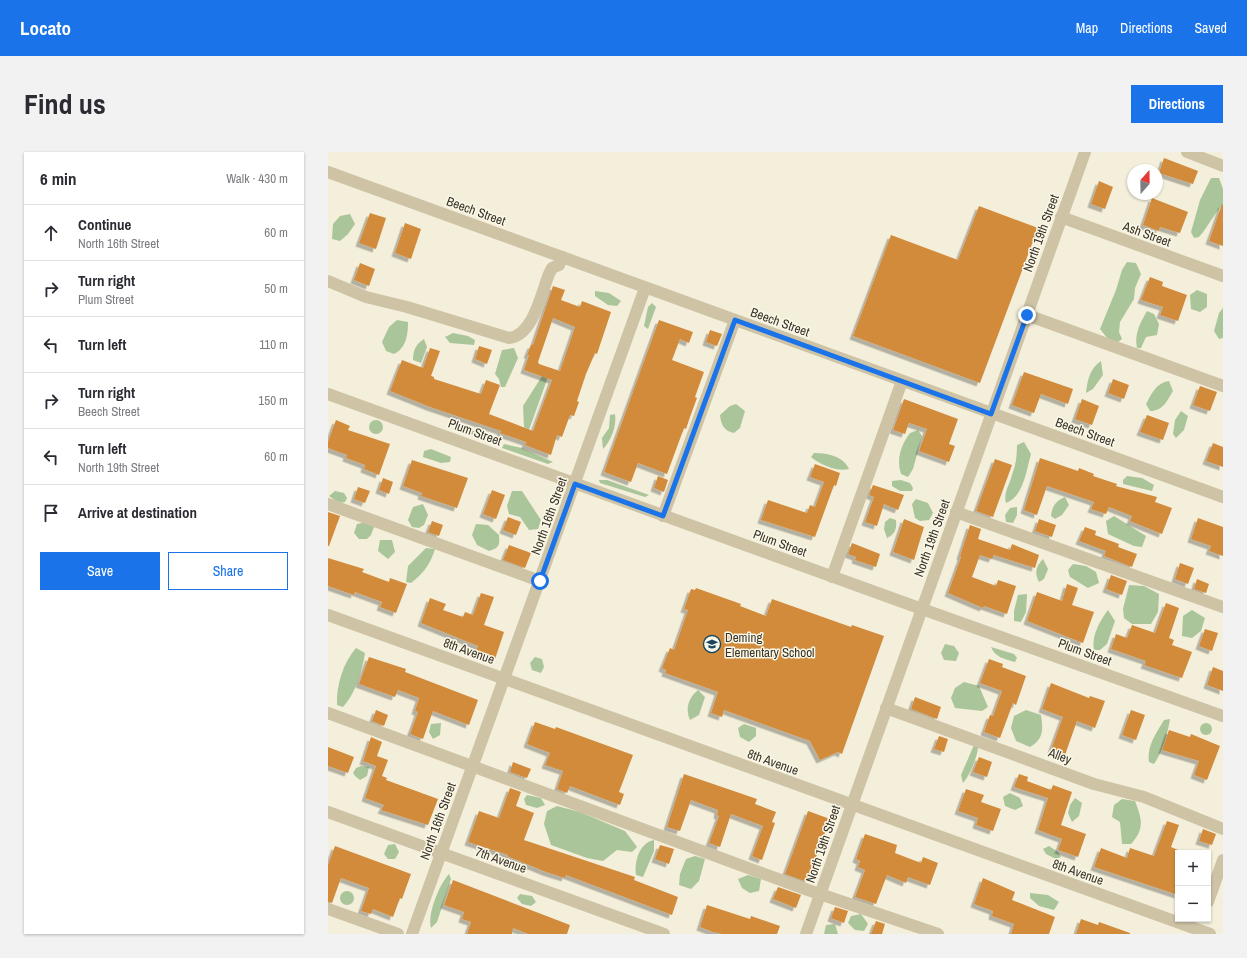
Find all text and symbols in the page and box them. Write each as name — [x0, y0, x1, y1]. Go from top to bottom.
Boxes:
text: Locato — [20, 15, 71, 41]
text: Map — [1076, 19, 1098, 37]
text: Directions — [1120, 19, 1172, 37]
text: Saved — [1194, 19, 1227, 37]
text: Find us — [24, 85, 106, 123]
button: Directions — [1131, 85, 1223, 123]
north arrow — [1127, 164, 1163, 200]
text: 6 min — [40, 167, 76, 190]
text: Walk · 430 m — [226, 170, 288, 187]
street label: Beech Street — [444, 192, 508, 230]
street label: North 19th Street — [1019, 192, 1063, 274]
text: Continue — [78, 214, 131, 235]
street label: Ash Street — [1120, 217, 1173, 251]
icon: ahead — [40, 222, 62, 244]
text: 60 m — [264, 224, 288, 241]
text: North 16th Street — [78, 235, 159, 252]
text: Turn right — [78, 270, 135, 291]
icon: right — [40, 278, 62, 300]
text: 50 m — [264, 280, 288, 297]
text: Plum Street — [78, 291, 134, 308]
street label: Beech Street — [748, 303, 812, 341]
route end — [1018, 306, 1036, 324]
icon: left — [40, 334, 62, 356]
text: Turn left — [78, 334, 126, 355]
text: 110 m — [259, 336, 288, 353]
text: Turn right — [78, 382, 135, 403]
icon: right — [40, 390, 62, 412]
text: 150 m — [258, 392, 288, 409]
text: Beech Street — [78, 403, 140, 420]
street label: Beech Street — [1053, 413, 1117, 451]
street label: Plum Street — [446, 414, 504, 450]
text: Turn left — [78, 438, 126, 459]
icon: left — [40, 446, 62, 468]
text: 60 m — [264, 448, 288, 465]
text: North 19th Street — [78, 459, 159, 476]
street label: North 16th Street — [527, 475, 571, 557]
street label: North 19th Street — [910, 497, 954, 579]
icon: arrive — [40, 502, 62, 524]
text: Arrive at destination — [78, 502, 197, 523]
street label: Plum Street — [751, 525, 809, 561]
button: Save — [40, 552, 160, 590]
button: Share — [168, 552, 288, 590]
route start — [531, 572, 549, 590]
place label: Deming Elementary School — [725, 629, 814, 661]
street label: 8th Avenue — [441, 634, 497, 668]
school or university icon: Deming Elementary School — [702, 634, 722, 654]
street label: Plum Street — [1056, 634, 1114, 670]
street label: Alley — [1045, 744, 1074, 768]
street label: 8th Avenue — [745, 745, 801, 779]
street label: North 16th Street — [416, 780, 460, 862]
street label: North 19th Street — [802, 803, 844, 885]
street label: 7th Avenue — [473, 843, 529, 877]
map controls — [1175, 850, 1211, 922]
button: + — [1175, 850, 1211, 886]
street label: 8th Avenue — [1050, 855, 1106, 889]
button: − — [1175, 886, 1211, 922]

